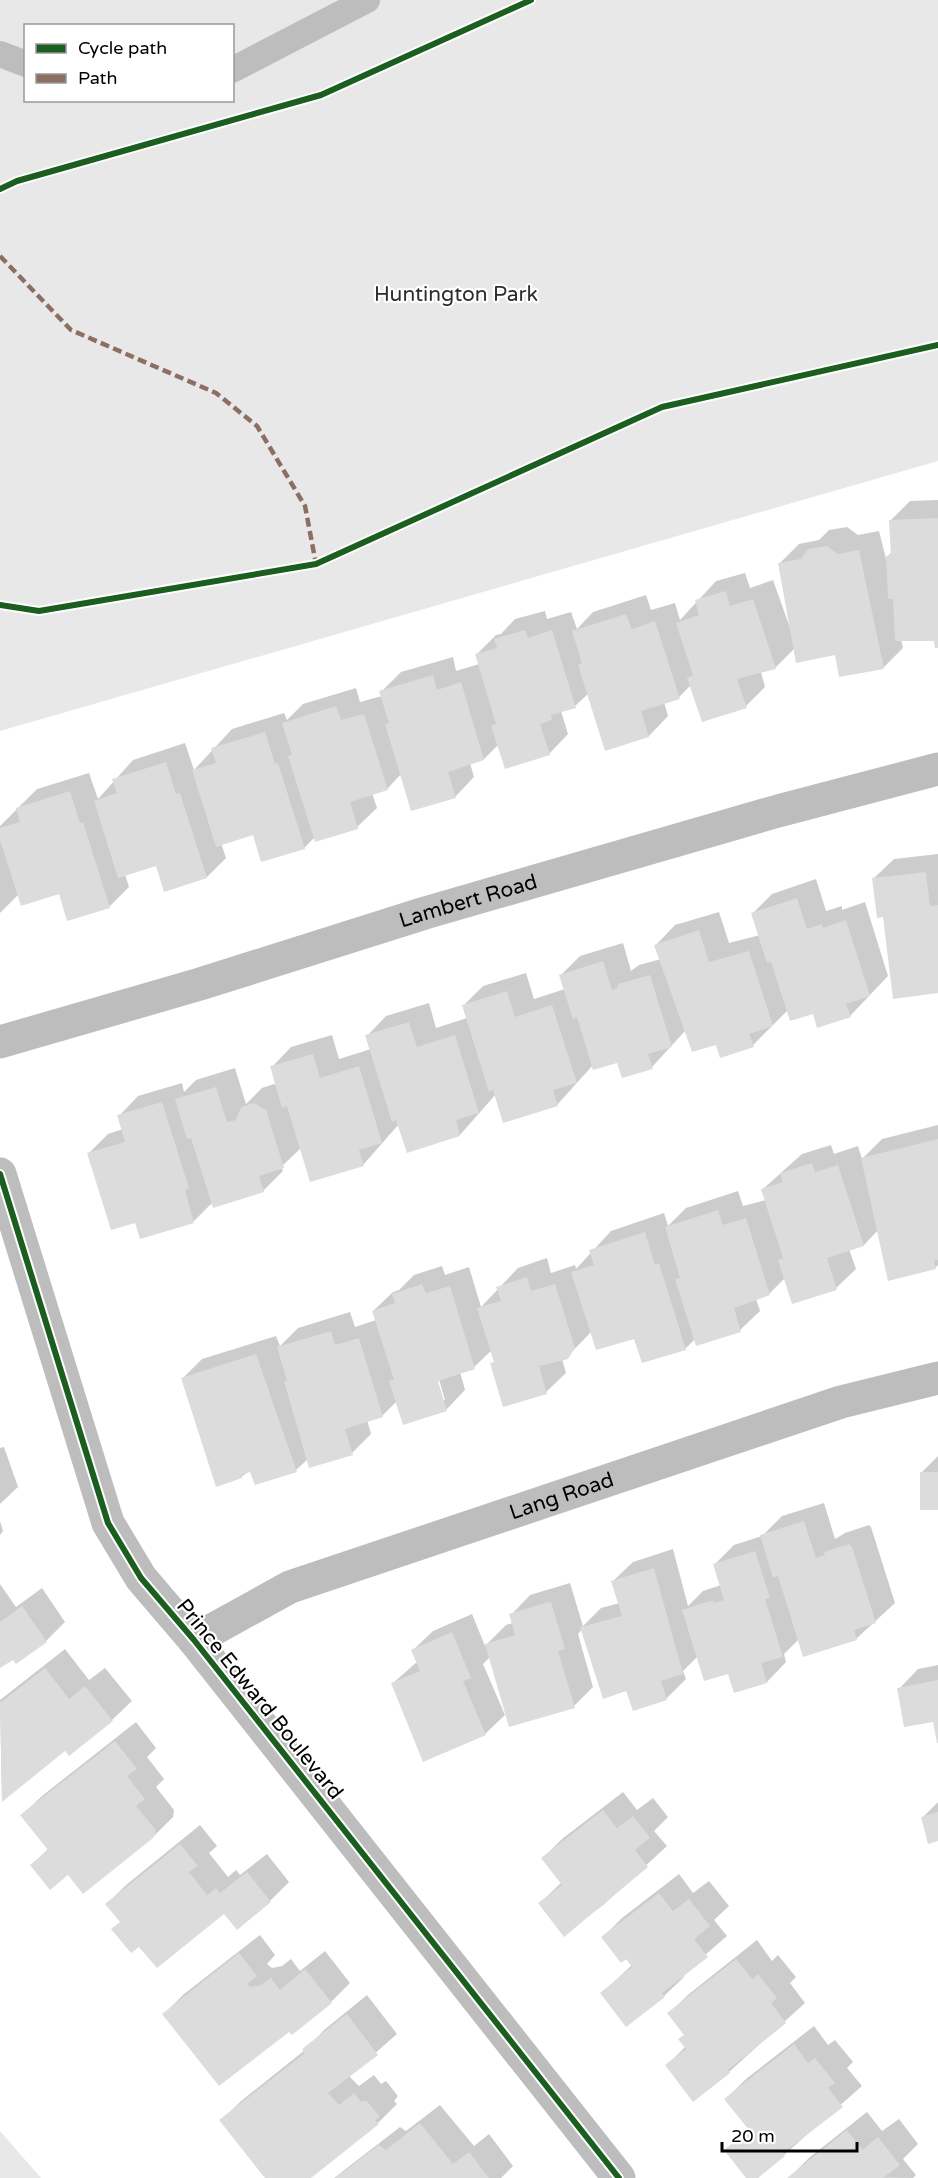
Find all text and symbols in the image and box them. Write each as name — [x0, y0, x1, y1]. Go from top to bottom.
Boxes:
legend — [24, 24, 234, 102]
text: Cycle path — [78, 37, 167, 59]
text: Path — [78, 67, 117, 89]
park label: Huntington Park — [374, 282, 538, 307]
street label: Lambert Road — [396, 869, 540, 933]
street label: Lang Road — [506, 1467, 617, 1525]
street label: Prince Edward Boulevard — [171, 1594, 348, 1804]
scale bar — [722, 2115, 857, 2153]
text: 20 m — [731, 2125, 775, 2147]

